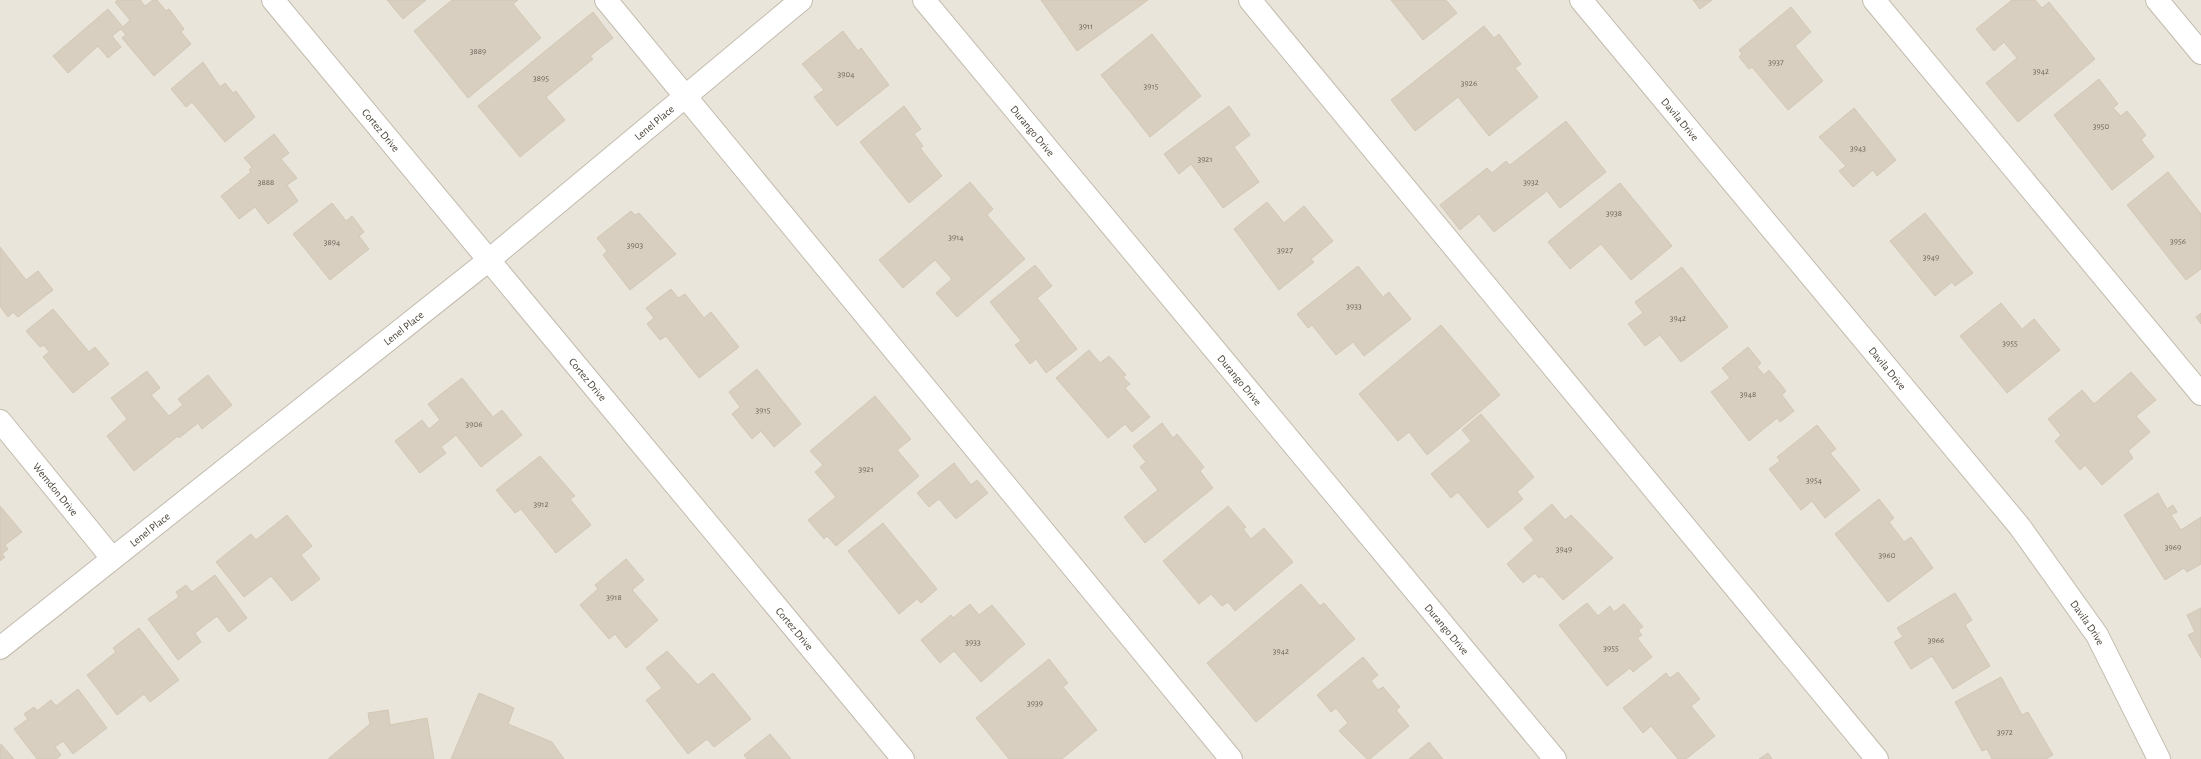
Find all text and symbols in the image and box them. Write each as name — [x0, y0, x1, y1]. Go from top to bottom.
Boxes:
house number: 3911 — [1079, 22, 1093, 31]
house number: 3889 — [470, 47, 486, 56]
house number: 3937 — [1768, 58, 1784, 67]
house number: 3942 — [2033, 67, 2049, 76]
house number: 3904 — [837, 70, 855, 79]
house number: 3895 — [533, 74, 549, 83]
house number: 3926 — [1461, 79, 1477, 88]
house number: 3915 — [1144, 82, 1159, 91]
street label: Davila Drive — [1659, 96, 1701, 143]
street label: Lenel Place — [632, 103, 676, 142]
street label: Durango Drive — [1009, 103, 1057, 158]
street label: Cortez Drive — [360, 106, 402, 154]
house number: 3950 — [2093, 122, 2109, 131]
house number: 3943 — [1850, 144, 1866, 153]
house number: 3921 — [1197, 155, 1213, 164]
house number: 3888 — [258, 178, 274, 187]
house number: 3932 — [1523, 178, 1539, 187]
house number: 3938 — [1606, 209, 1622, 218]
house number: 3914 — [948, 233, 964, 242]
house number: 3956 — [2170, 237, 2186, 246]
house number: 3894 — [324, 238, 341, 247]
house number: 3903 — [627, 241, 643, 250]
house number: 3927 — [1277, 246, 1293, 255]
house number: 3949 — [1923, 253, 1939, 262]
house number: 3933 — [1346, 302, 1362, 311]
street label: Lenel Place — [381, 309, 426, 347]
house number: 3942 — [1670, 314, 1686, 323]
house number: 3955 — [2002, 339, 2018, 348]
street label: Davila Drive — [1867, 345, 1908, 392]
street label: Durango Drive — [1216, 352, 1264, 407]
street label: Cortez Drive — [567, 356, 609, 403]
house number: 3948 — [1740, 390, 1756, 399]
house number: 3915 — [756, 406, 771, 415]
house number: 3906 — [466, 420, 482, 429]
street label: Wemdon Drive — [31, 461, 80, 518]
house number: 3921 — [858, 465, 874, 474]
house number: 3954 — [1806, 476, 1823, 485]
house number: 3912 — [533, 500, 549, 509]
street label: Lenel Place — [128, 510, 172, 548]
house number: 3969 — [2165, 543, 2181, 552]
house number: 3949 — [1556, 545, 1572, 554]
house number: 3960 — [1879, 551, 1896, 560]
house number: 3918 — [606, 593, 622, 602]
street label: Davila Drive — [2068, 598, 2107, 647]
street label: Durango Drive — [1423, 602, 1471, 656]
street label: Cortez Drive — [774, 605, 816, 652]
house number: 3966 — [1928, 636, 1944, 645]
house number: 3933 — [965, 638, 981, 647]
house number: 3955 — [1603, 644, 1619, 653]
house number: 3942 — [1273, 647, 1289, 656]
house number: 3939 — [1027, 699, 1043, 708]
house number: 3972 — [1997, 728, 2013, 737]

